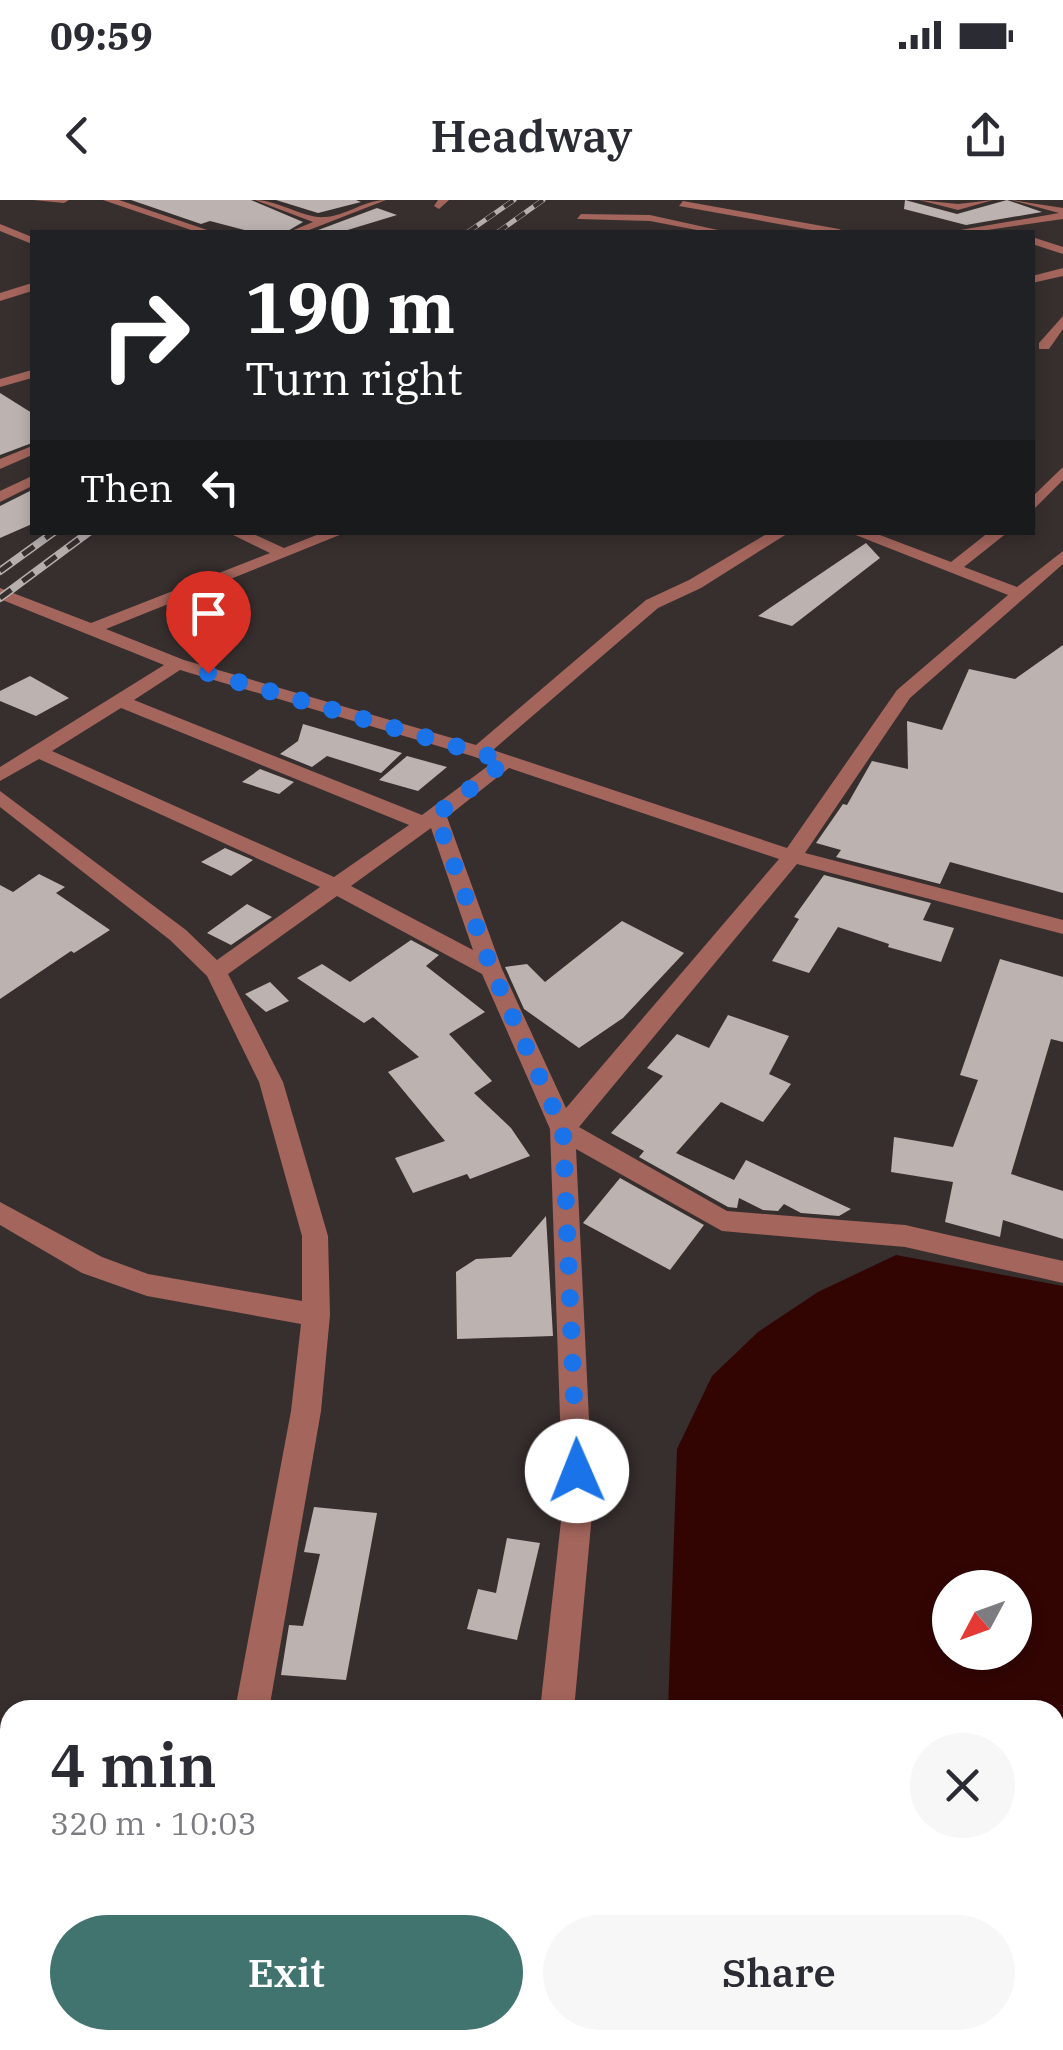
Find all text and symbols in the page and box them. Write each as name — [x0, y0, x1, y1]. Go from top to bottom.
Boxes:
text: 09:59 — [50, 11, 153, 60]
text: Headway — [431, 106, 632, 164]
icon: back — [50, 108, 105, 163]
icon: share — [958, 108, 1013, 163]
text: 190 m — [245, 261, 455, 352]
icon: right — [80, 270, 210, 400]
text: Turn right — [245, 349, 463, 407]
icon: left — [193, 460, 248, 515]
text: Then — [80, 463, 173, 512]
pin — [166, 571, 251, 674]
icon: arrive — [181, 586, 236, 641]
position arrow — [525, 1419, 629, 1523]
north arrow — [932, 1570, 1032, 1670]
map controls — [932, 1570, 1032, 1670]
text: 4 min — [50, 1725, 217, 1804]
button: close — [910, 1733, 1015, 1838]
text: 320 m · 10:03 — [50, 1802, 257, 1844]
button: Exit — [50, 1915, 523, 2030]
button: Share — [543, 1915, 1015, 2030]

